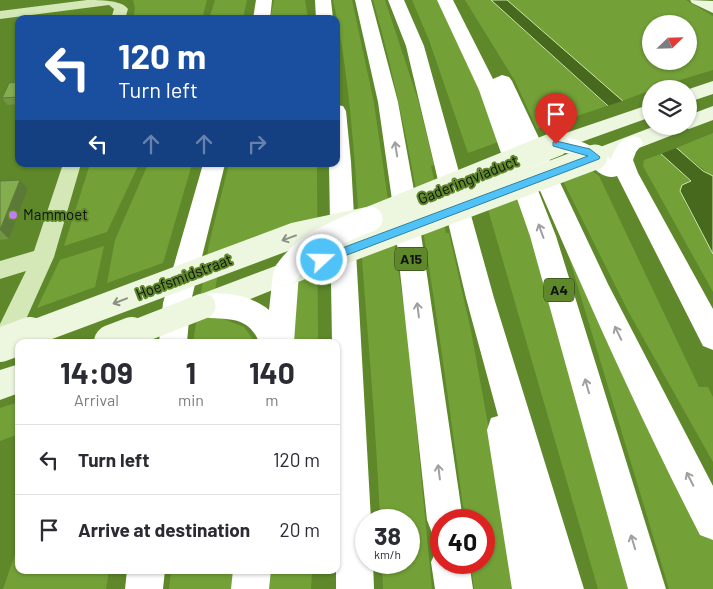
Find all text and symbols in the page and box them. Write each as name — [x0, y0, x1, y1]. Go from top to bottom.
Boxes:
north arrow — [642, 15, 698, 70]
map controls — [642, 15, 697, 135]
text: 120 m — [118, 34, 206, 76]
icon: left — [35, 35, 100, 100]
text: Turn left — [118, 76, 198, 102]
button: layers — [642, 80, 697, 135]
pin — [535, 93, 577, 144]
icon: arrive — [542, 100, 570, 128]
icon: left — [84, 130, 112, 158]
icon: ahead — [137, 130, 165, 158]
icon: ahead — [190, 130, 218, 158]
icon: right — [243, 130, 271, 158]
one-way arrow — [390, 142, 400, 158]
street label: Gaderingviaduct — [415, 151, 520, 207]
place label: Mammoet — [23, 205, 88, 223]
marker: Mammoet — [7, 209, 19, 221]
one-way arrow — [536, 223, 545, 239]
position arrow — [295, 233, 347, 285]
one-way arrow — [282, 234, 297, 243]
road number: A15 — [395, 248, 427, 270]
street label: Hoefsmidstraat — [133, 249, 234, 303]
road number: A4 — [544, 278, 574, 302]
one-way arrow — [113, 297, 128, 306]
one-way arrow — [413, 303, 423, 319]
one-way arrow — [613, 326, 622, 341]
text: 14:09 — [60, 354, 133, 390]
text: 1 — [186, 354, 196, 390]
text: 140 — [249, 354, 295, 390]
one-way arrow — [582, 379, 591, 395]
text: Arrival — [74, 390, 119, 409]
text: min — [178, 390, 204, 409]
text: m — [265, 390, 279, 409]
icon: left — [35, 446, 63, 474]
text: Turn left — [78, 448, 149, 471]
text: 120 m — [273, 448, 320, 471]
one-way arrow — [433, 464, 443, 480]
one-way arrow — [685, 471, 695, 486]
speed limit sign: 40 — [430, 509, 495, 574]
icon: arrive — [35, 516, 63, 544]
text: Arrive at destination — [78, 518, 250, 541]
text: 20 m — [280, 518, 320, 541]
text: 38 — [374, 520, 401, 550]
one-way arrow — [627, 535, 637, 551]
text: km/h — [374, 547, 401, 561]

